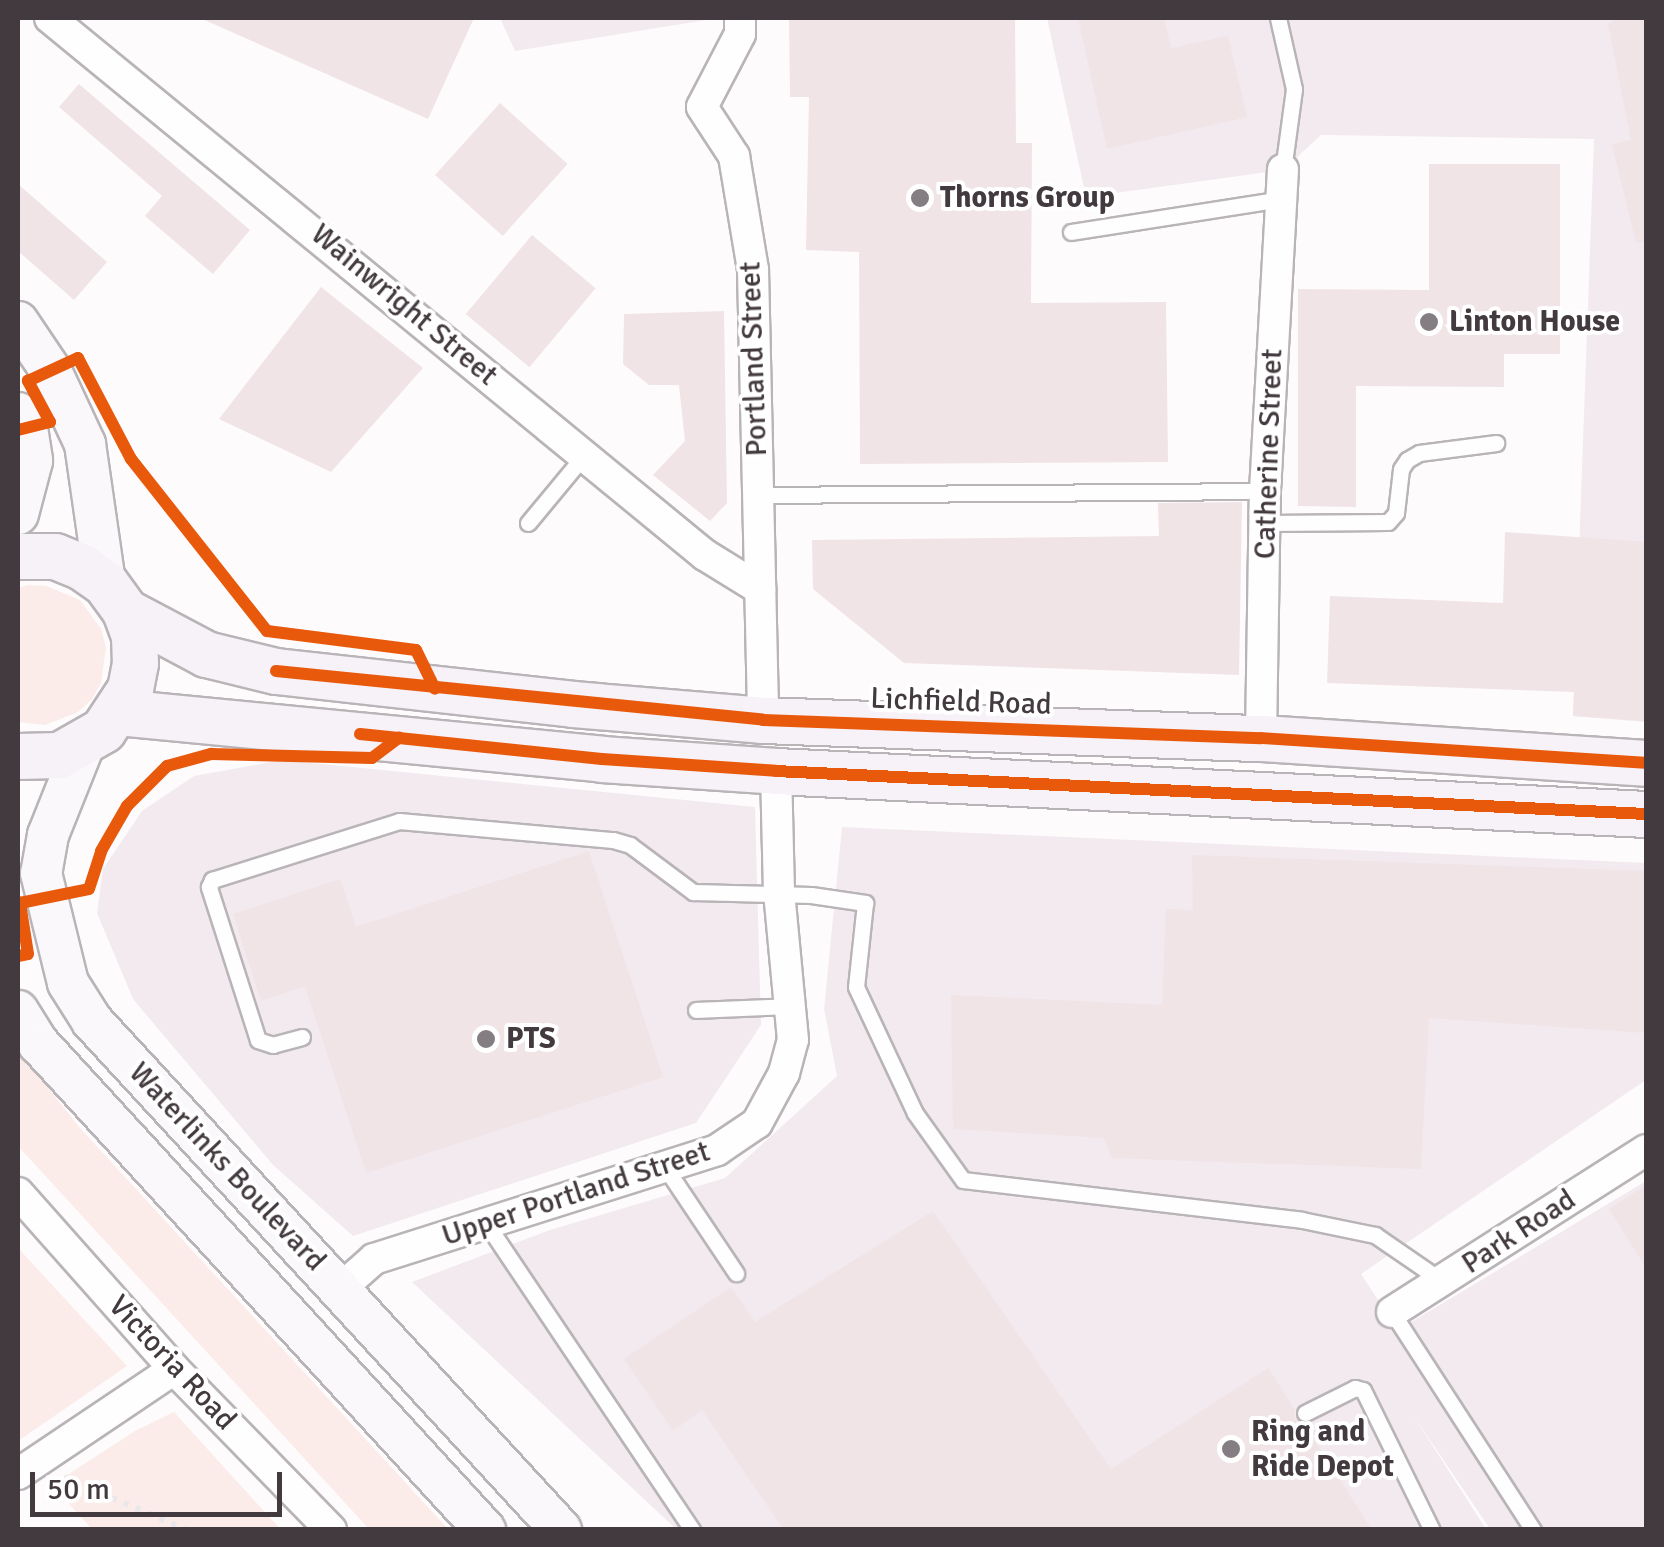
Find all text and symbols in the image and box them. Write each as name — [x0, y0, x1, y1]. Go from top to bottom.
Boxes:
place label: Thorns Group — [940, 180, 1115, 216]
marker: Thorns Group — [909, 187, 931, 209]
street label: Wainwright Street — [303, 216, 505, 394]
street label: Portland Street — [733, 261, 775, 457]
place label: Linton House — [1449, 304, 1620, 340]
marker: Linton House — [1418, 311, 1440, 333]
street label: Catherine Street — [1247, 348, 1291, 560]
street label: Lichfield Road — [870, 681, 1052, 723]
place label: PTS — [506, 1021, 556, 1057]
marker: PTS — [475, 1028, 497, 1050]
street label: Waterlinks Boulevard — [121, 1055, 333, 1279]
street label: Upper Portland Street — [437, 1134, 715, 1254]
street label: Park Road — [1455, 1182, 1583, 1282]
street label: Victoria Road — [101, 1288, 243, 1438]
place label: Ring and Ride Depot — [1251, 1414, 1394, 1484]
marker: Ring and Ride Depot — [1220, 1438, 1242, 1460]
scale bar — [35, 1452, 288, 1514]
text: 50 m — [47, 1471, 110, 1508]

